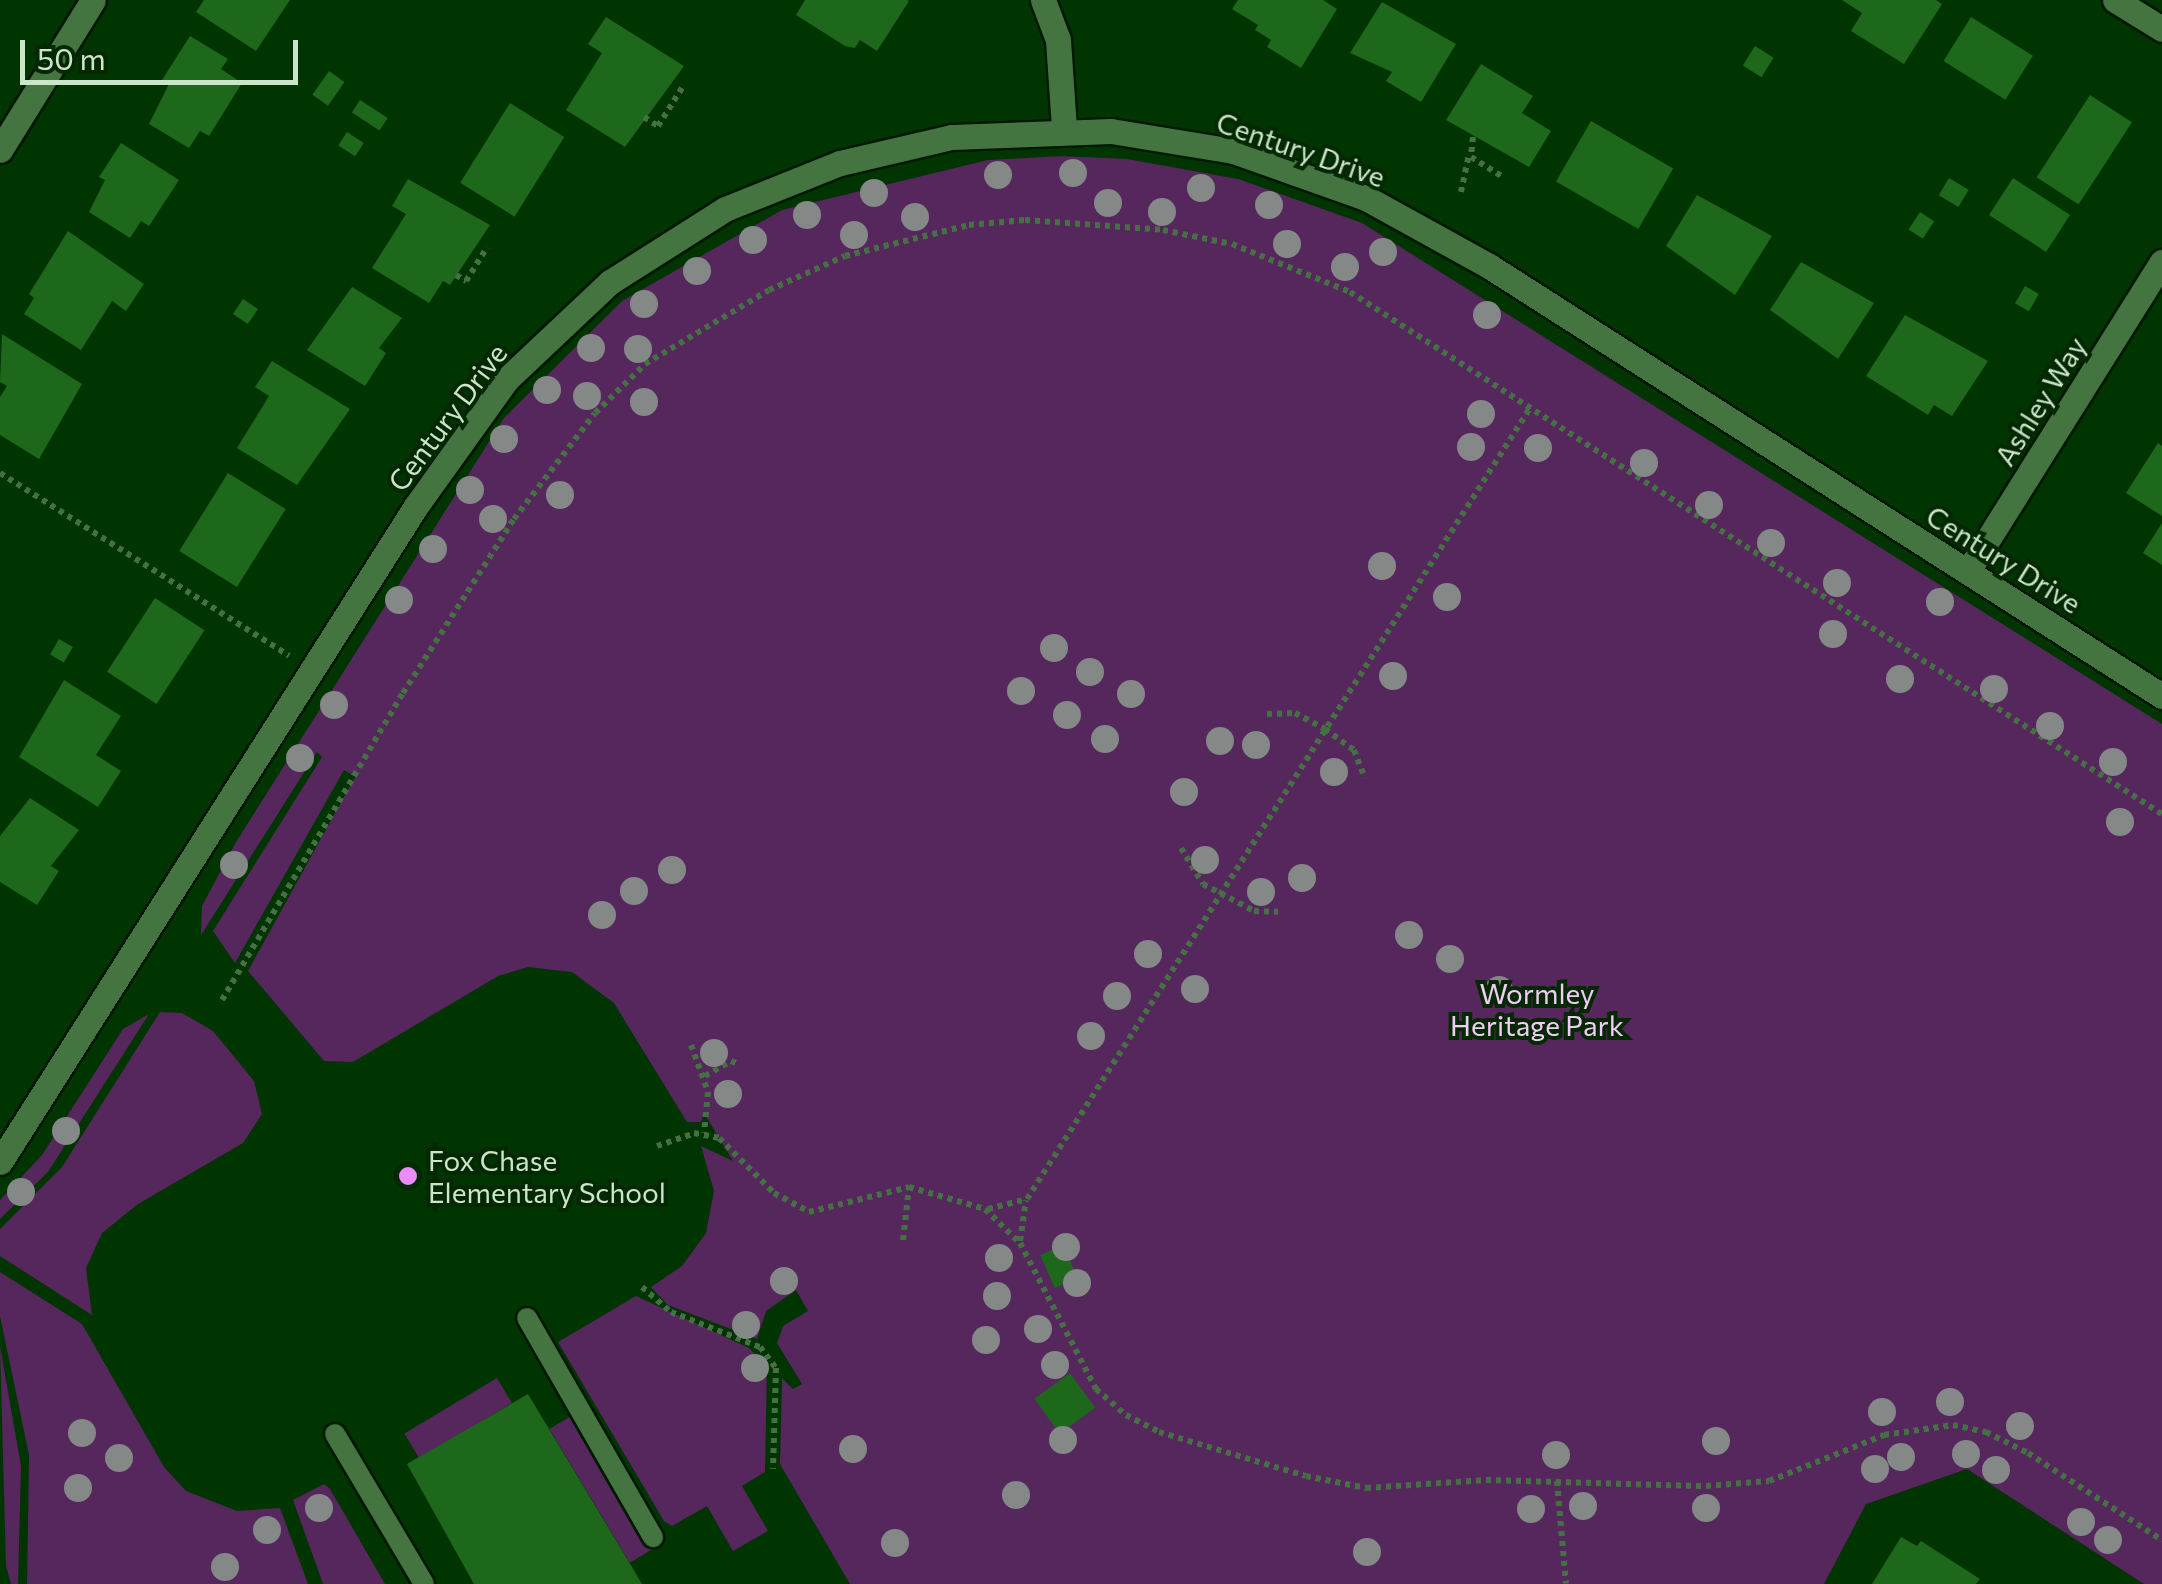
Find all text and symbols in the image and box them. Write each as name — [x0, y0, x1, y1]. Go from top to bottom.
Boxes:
scale bar — [25, 20, 302, 82]
text: 50 m — [37, 39, 106, 76]
street label: Century Drive — [1212, 104, 1390, 194]
street label: Ashley Way — [1987, 330, 2093, 472]
street label: Century Drive — [381, 337, 513, 497]
street label: Century Drive — [1921, 498, 2087, 620]
park label: Wormley Heritage Park — [1450, 976, 1624, 1042]
place label: Fox Chase Elementary School — [428, 1143, 666, 1209]
marker: Fox Chase Elementary School — [397, 1165, 419, 1187]

